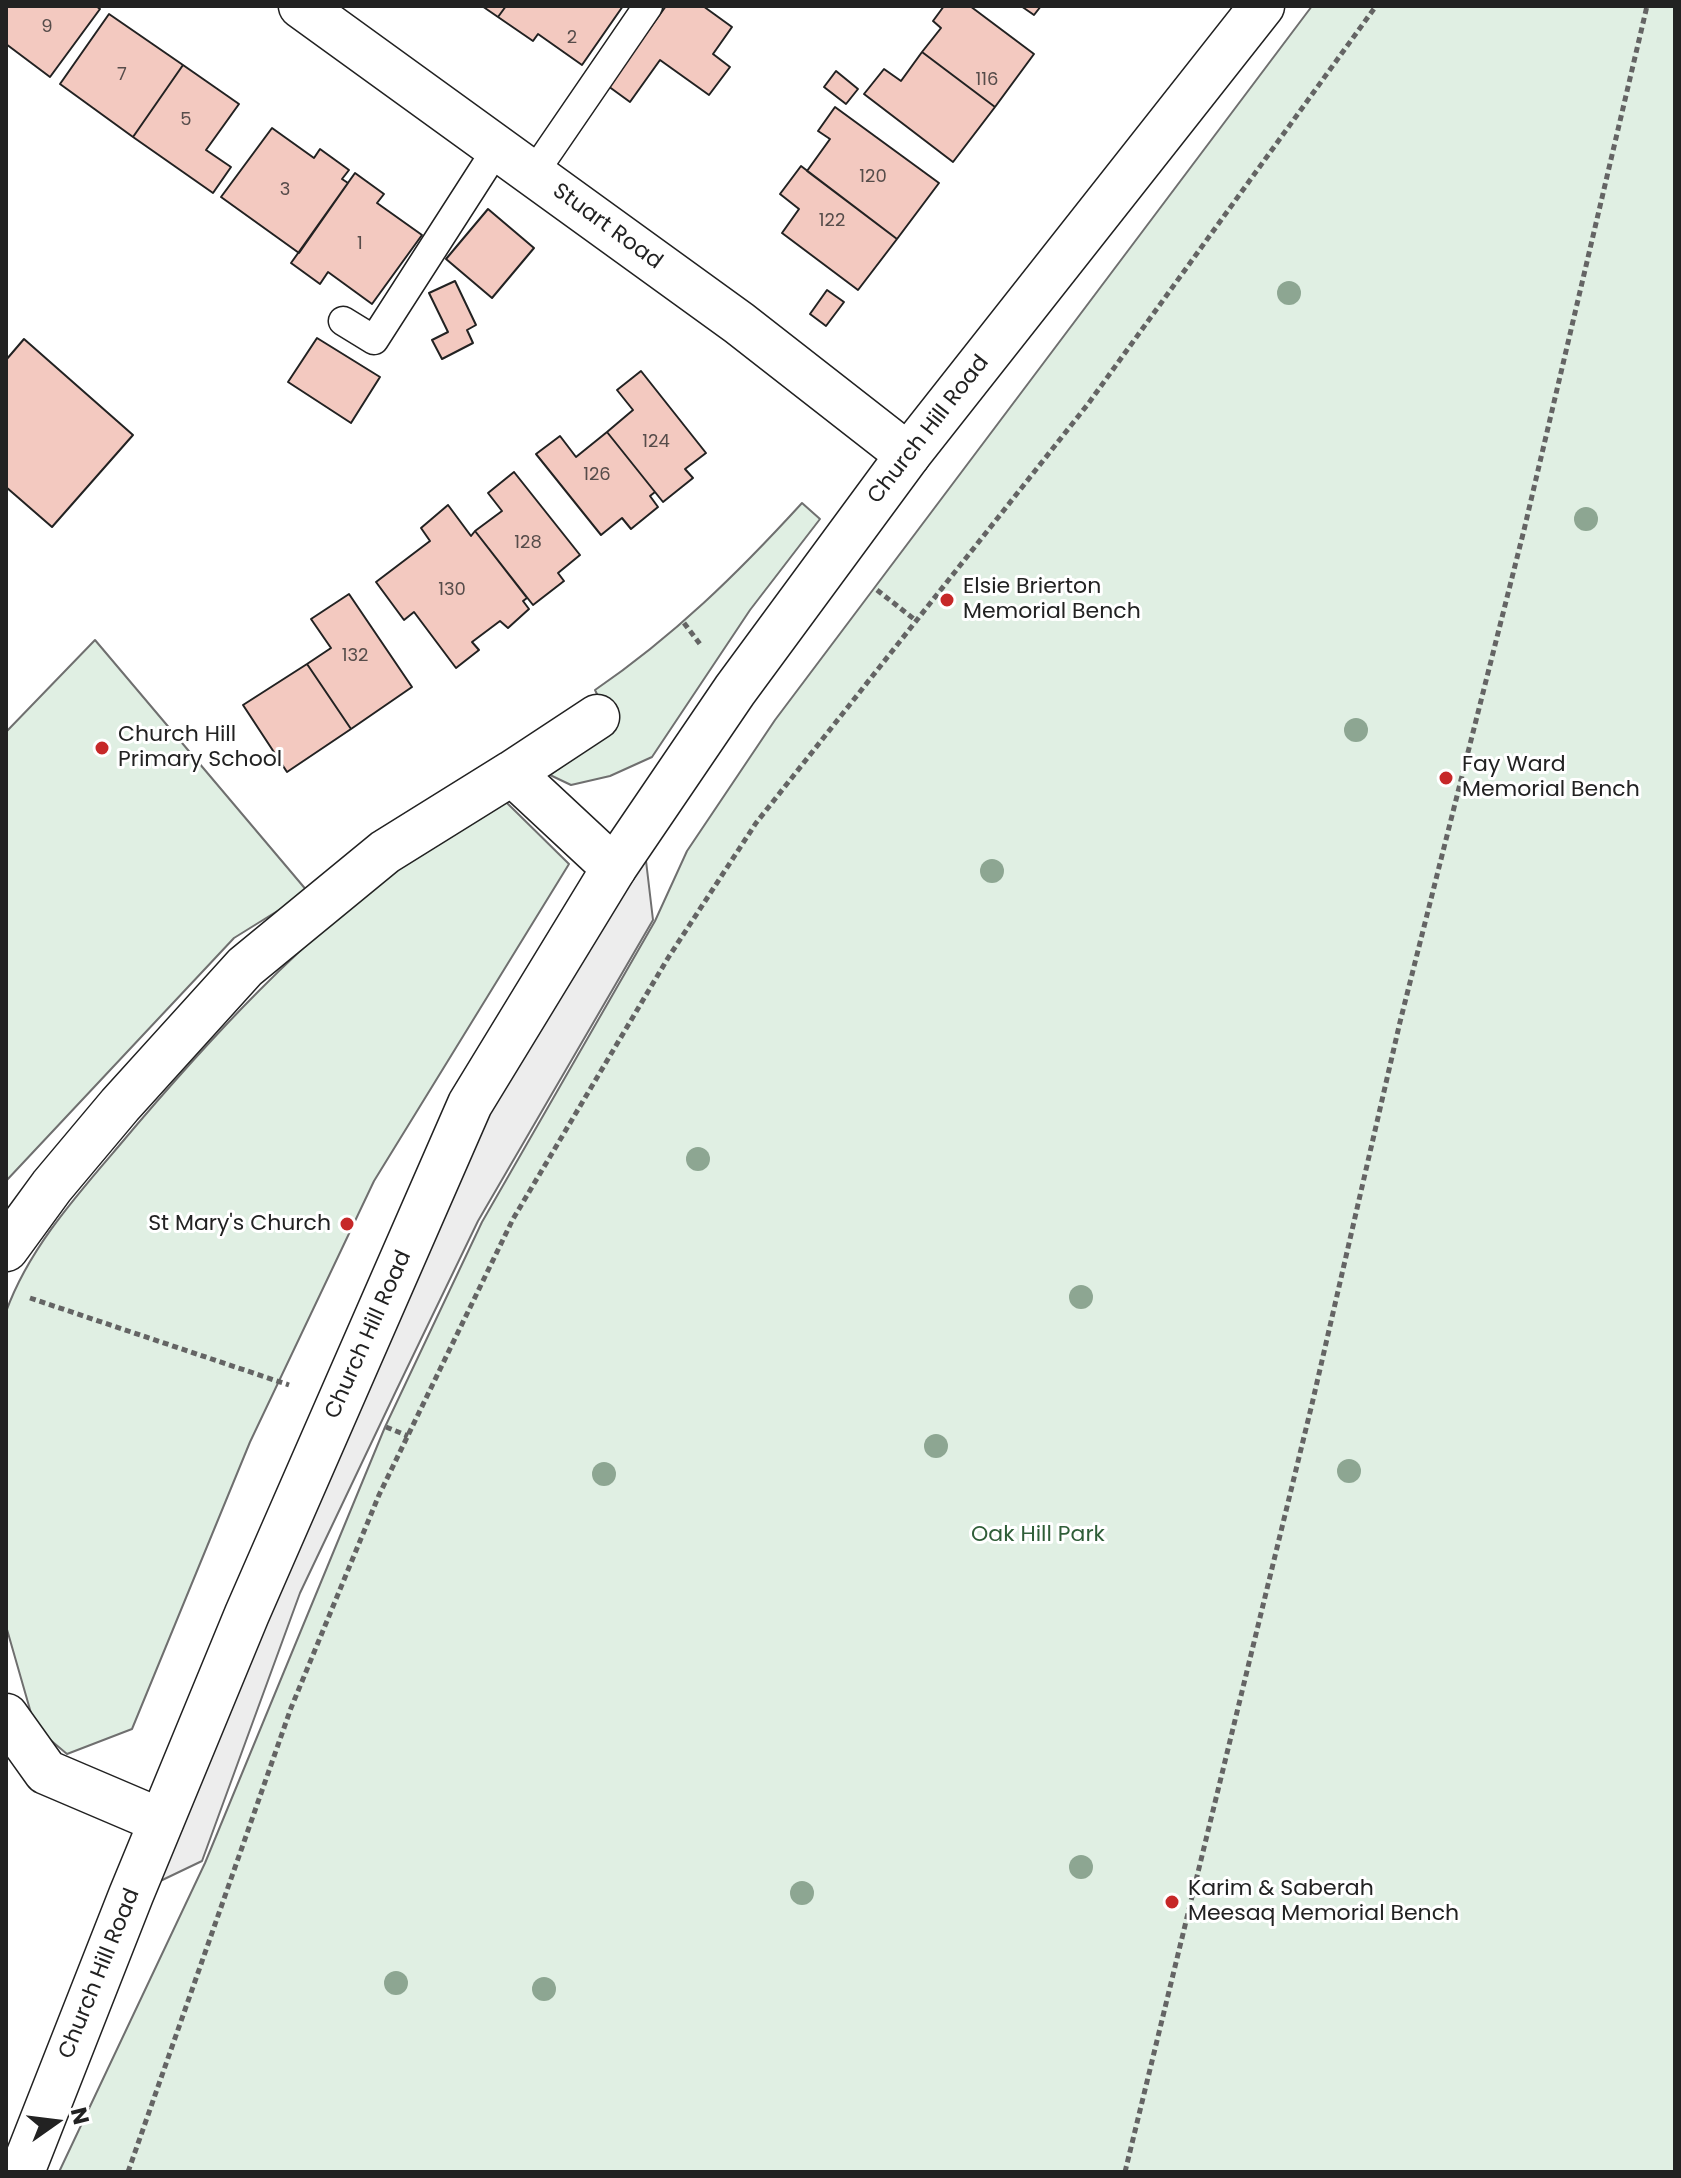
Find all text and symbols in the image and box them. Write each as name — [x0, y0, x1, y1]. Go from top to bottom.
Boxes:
house number: 9 — [41, 16, 53, 38]
house number: 2 — [567, 27, 577, 49]
house number: 7 — [117, 64, 127, 86]
house number: 116 — [976, 69, 998, 91]
house number: 5 — [180, 109, 192, 131]
house number: 120 — [859, 166, 887, 188]
street label: Stuart Road — [547, 178, 667, 276]
house number: 3 — [280, 179, 290, 201]
house number: 122 — [819, 210, 845, 232]
house number: 1 — [357, 233, 363, 255]
street label: Church Hill Road — [863, 350, 995, 510]
house number: 124 — [642, 431, 670, 453]
house number: 126 — [583, 464, 611, 486]
house number: 128 — [514, 532, 542, 554]
place label: Elsie Brierton Memorial Bench — [963, 574, 1141, 626]
house number: 130 — [438, 579, 466, 601]
marker: Elsie Brierton Memorial Bench — [938, 591, 956, 609]
house number: 132 — [342, 645, 368, 667]
place label: Church Hill Primary School — [118, 722, 282, 774]
marker: Church Hill Primary School — [93, 739, 111, 757]
place label: Fay Ward Memorial Bench — [1462, 752, 1640, 804]
marker: Fay Ward Memorial Bench — [1437, 769, 1455, 787]
place label: St Mary's Church — [148, 1211, 331, 1237]
marker: St Mary's Church — [338, 1215, 356, 1233]
street label: Church Hill Road — [320, 1247, 418, 1423]
park label: Oak Hill Park — [971, 1522, 1105, 1548]
place label: Karim & Saberah Meesaq Memorial Bench — [1188, 1876, 1459, 1928]
street label: Church Hill Road — [54, 1885, 146, 2063]
marker: Karim & Saberah Meesaq Memorial Bench — [1163, 1893, 1181, 1911]
north arrow — [16, 2082, 96, 2162]
text: N — [63, 2104, 97, 2128]

